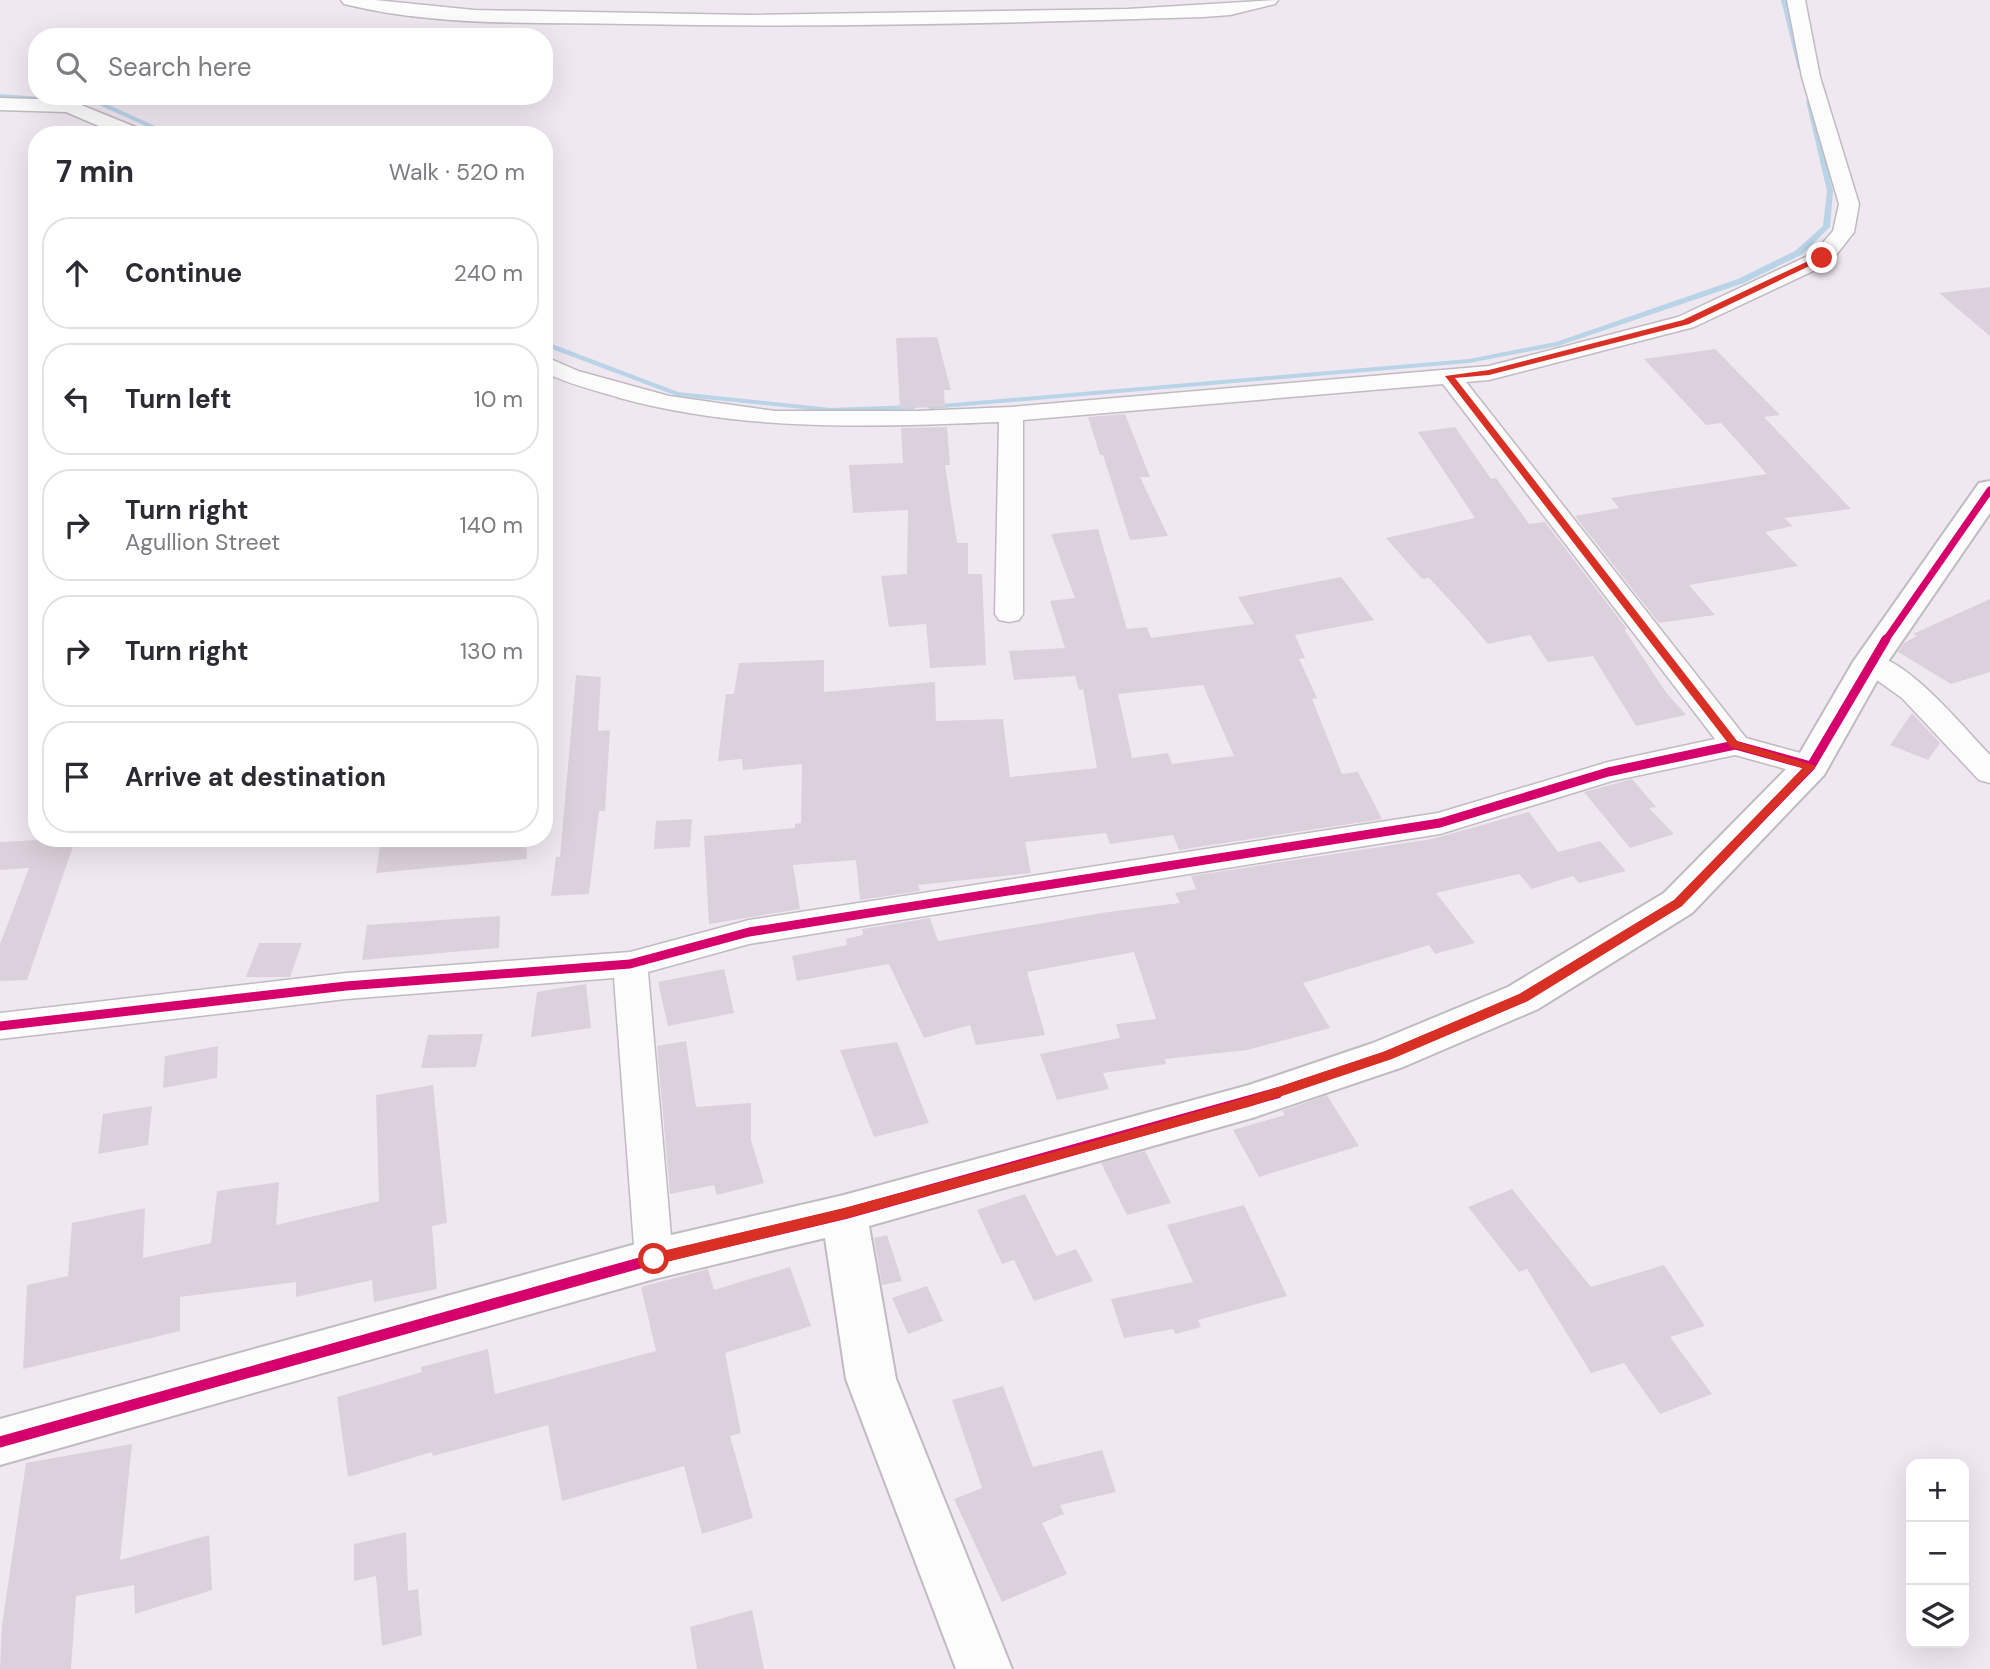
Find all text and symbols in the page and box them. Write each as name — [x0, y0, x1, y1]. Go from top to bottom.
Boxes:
search box — [28, 28, 553, 105]
icon: search — [52, 48, 90, 86]
text: Search here — [108, 50, 251, 84]
text: 7 min — [56, 152, 134, 191]
text: Walk · 520 m — [389, 157, 525, 187]
route end — [1806, 242, 1837, 273]
icon: ahead — [58, 254, 96, 292]
text: Continue — [125, 256, 242, 290]
text: 240 m — [454, 258, 523, 288]
icon: left — [58, 380, 96, 418]
text: Turn left — [125, 382, 232, 416]
text: 10 m — [473, 384, 523, 414]
text: Turn right — [125, 493, 249, 527]
icon: right — [58, 506, 96, 544]
text: 140 m — [460, 510, 523, 540]
text: Agullion Street — [125, 527, 280, 557]
icon: right — [58, 632, 96, 670]
text: Turn right — [125, 634, 249, 668]
text: 130 m — [460, 636, 523, 666]
icon: arrive — [58, 758, 96, 796]
text: Arrive at destination — [125, 760, 386, 794]
route start — [638, 1243, 669, 1274]
map controls — [1906, 1459, 1969, 1648]
button: + — [1906, 1459, 1969, 1522]
button: − — [1906, 1522, 1969, 1585]
button: layers — [1906, 1585, 1969, 1648]

